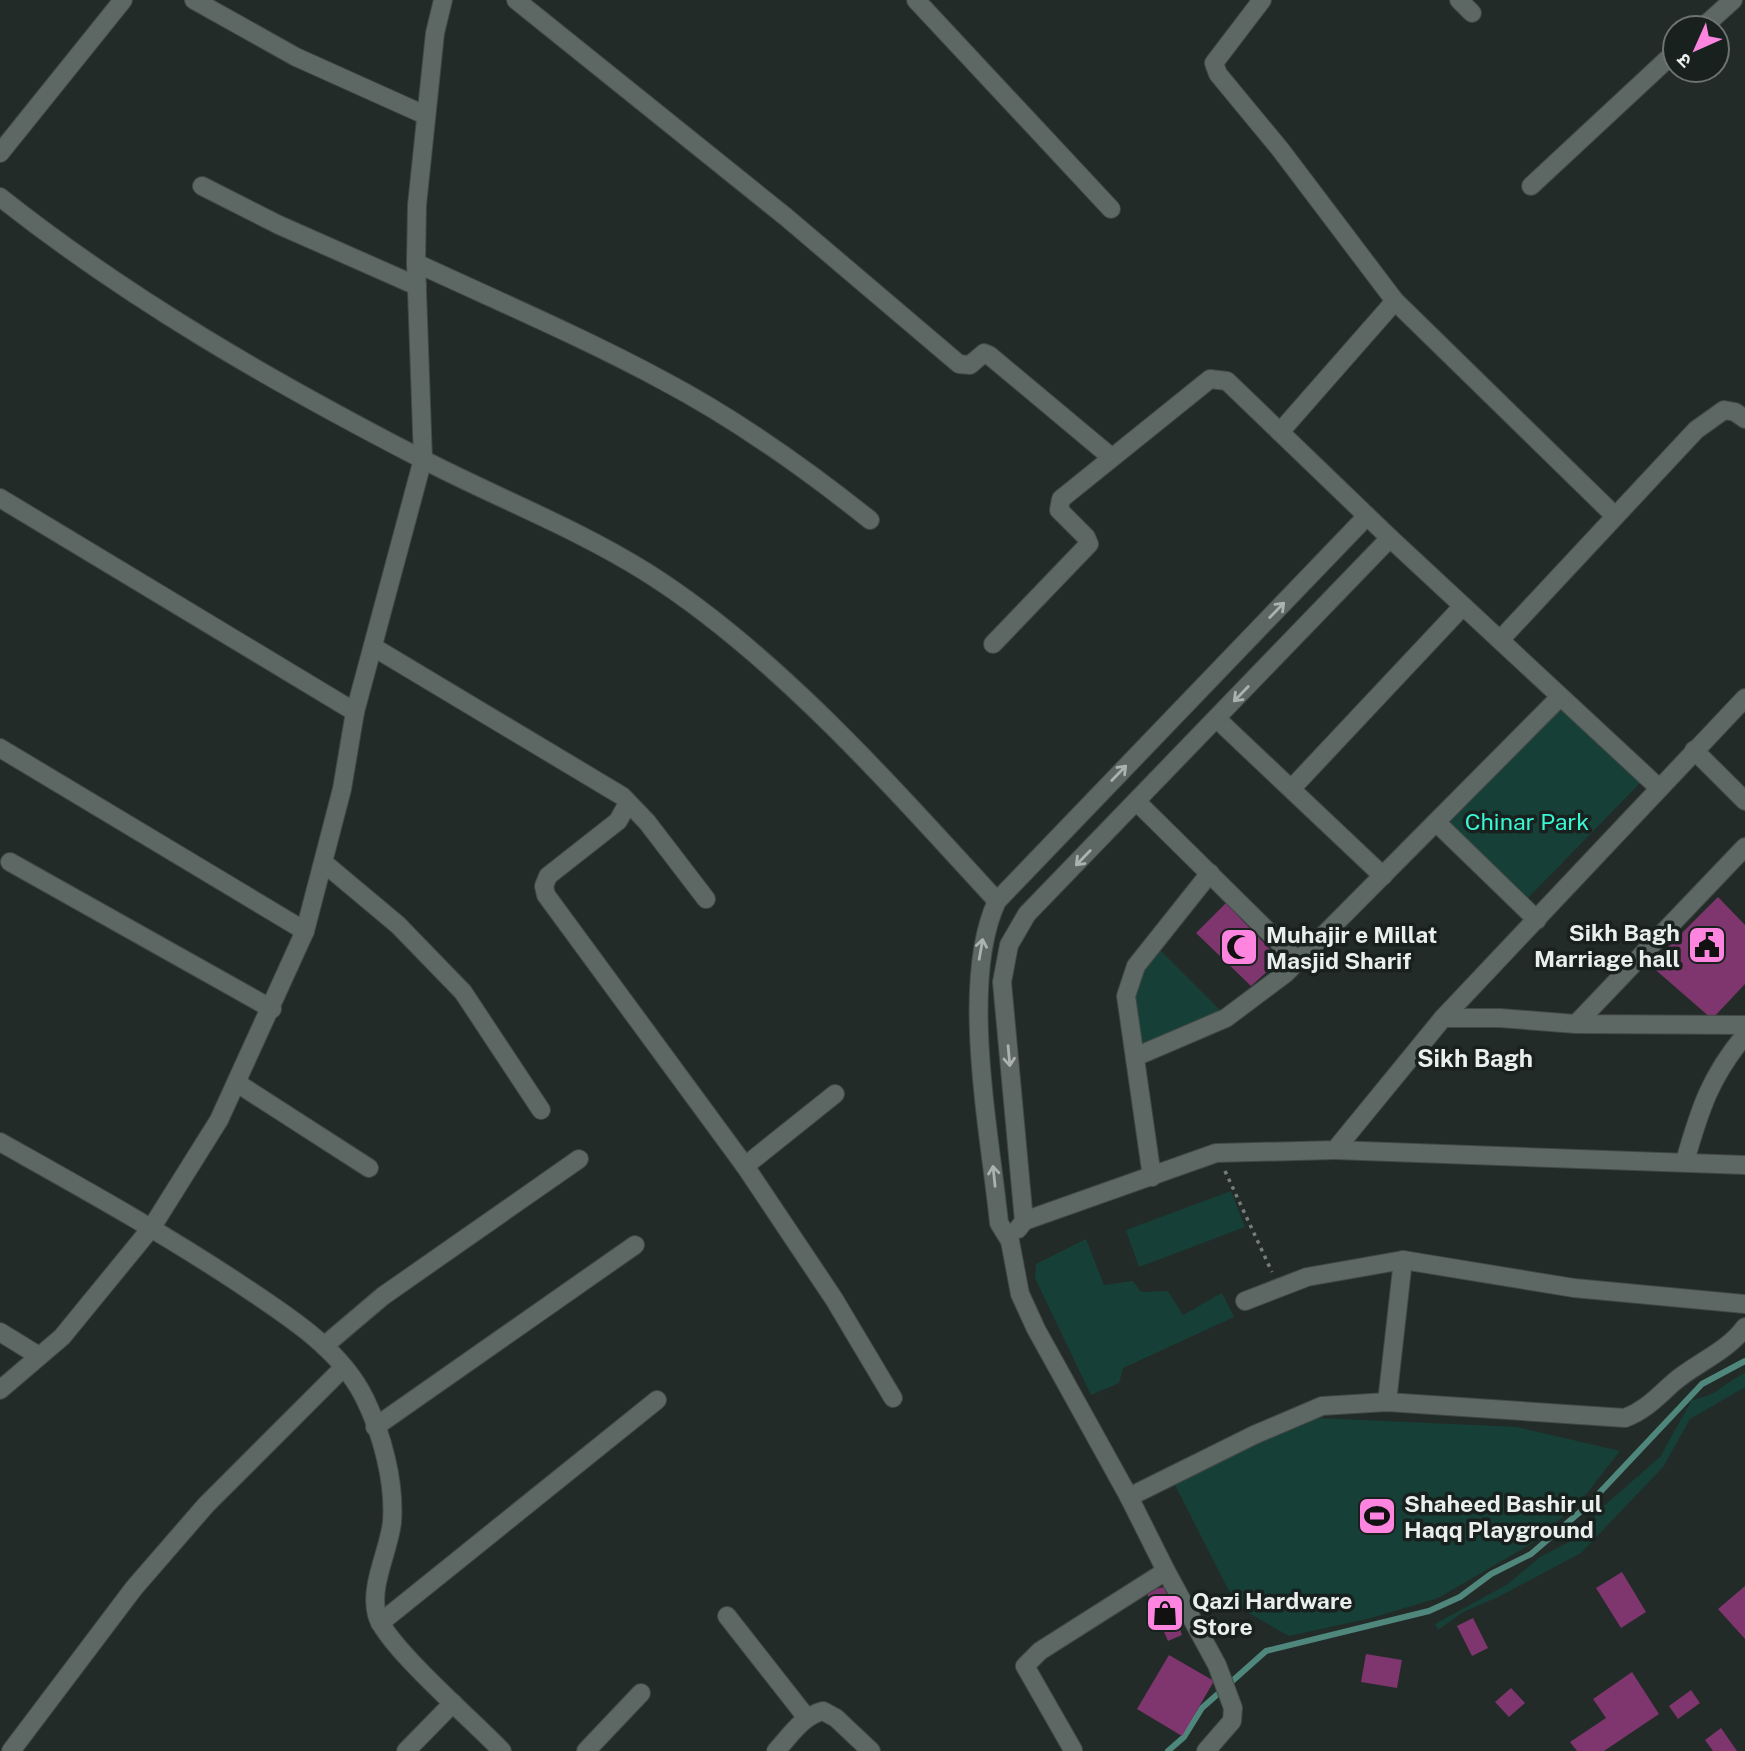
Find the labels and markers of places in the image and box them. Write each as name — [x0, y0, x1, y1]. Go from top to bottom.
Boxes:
place label: Sikh Bagh Marriage hall — [1534, 919, 1680, 972]
place label: Muhajir e Millat Masjid Sharif — [1266, 921, 1437, 974]
public building icon: Sikh Bagh Marriage hall — [1686, 924, 1728, 966]
mosque icon: Muhajir e Millat Masjid Sharif — [1218, 926, 1260, 968]
place label: Shaheed Bashir ul Haqq Playground — [1404, 1490, 1602, 1543]
sports icon: Shaheed Bashir ul Haqq Playground — [1356, 1495, 1398, 1537]
place label: Qazi Hardware Store — [1192, 1587, 1353, 1640]
shop icon: Qazi Hardware Store — [1144, 1592, 1186, 1634]

